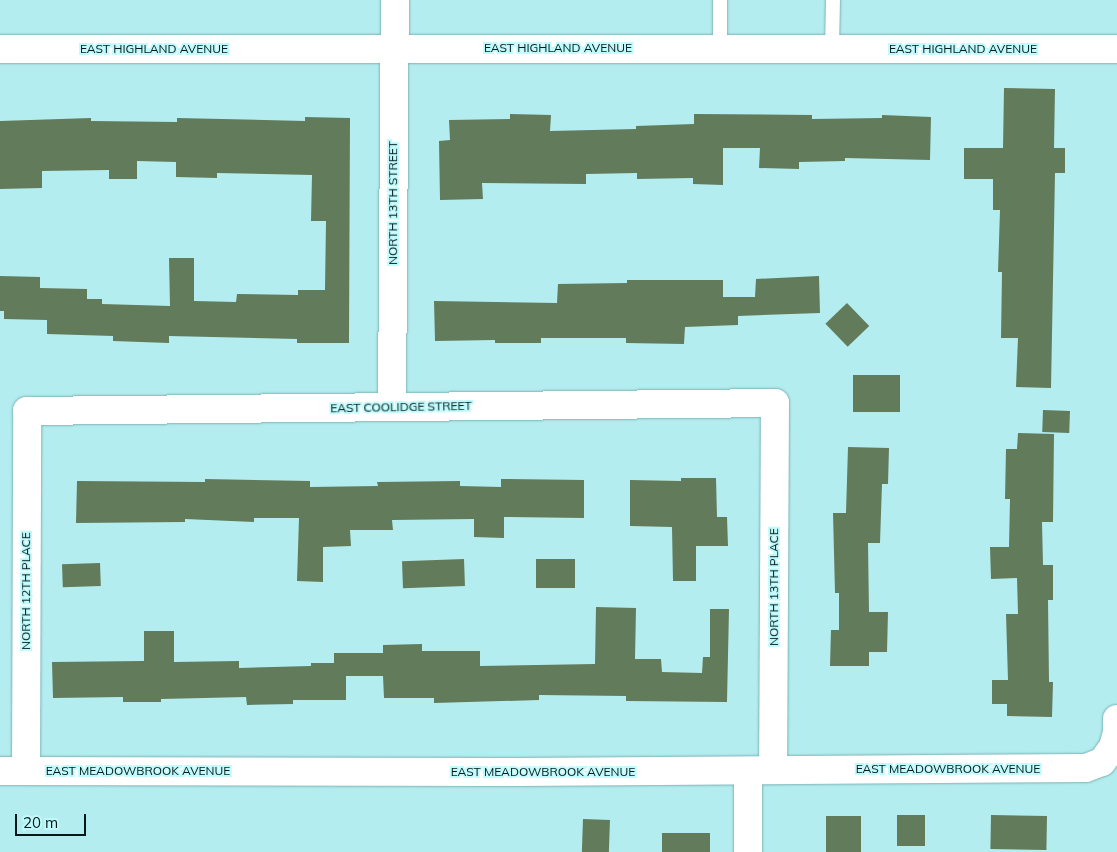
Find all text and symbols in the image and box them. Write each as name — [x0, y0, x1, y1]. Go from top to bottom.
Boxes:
street label: EAST HIGHLAND AVENUE — [484, 41, 632, 55]
street label: EAST HIGHLAND AVENUE — [80, 42, 228, 56]
street label: EAST HIGHLAND AVENUE — [889, 42, 1037, 56]
street label: NORTH 13TH STREET — [386, 141, 400, 265]
street label: EAST COOLIDGE STREET — [330, 399, 472, 415]
street label: NORTH 13TH PLACE — [767, 528, 781, 646]
street label: NORTH 12TH PLACE — [19, 532, 33, 650]
street label: EAST MEADOWBROOK AVENUE — [856, 762, 1040, 776]
street label: EAST MEADOWBROOK AVENUE — [46, 764, 230, 778]
street label: EAST MEADOWBROOK AVENUE — [451, 765, 635, 779]
scale bar — [18, 804, 89, 836]
text: 20 m — [23, 813, 58, 832]

